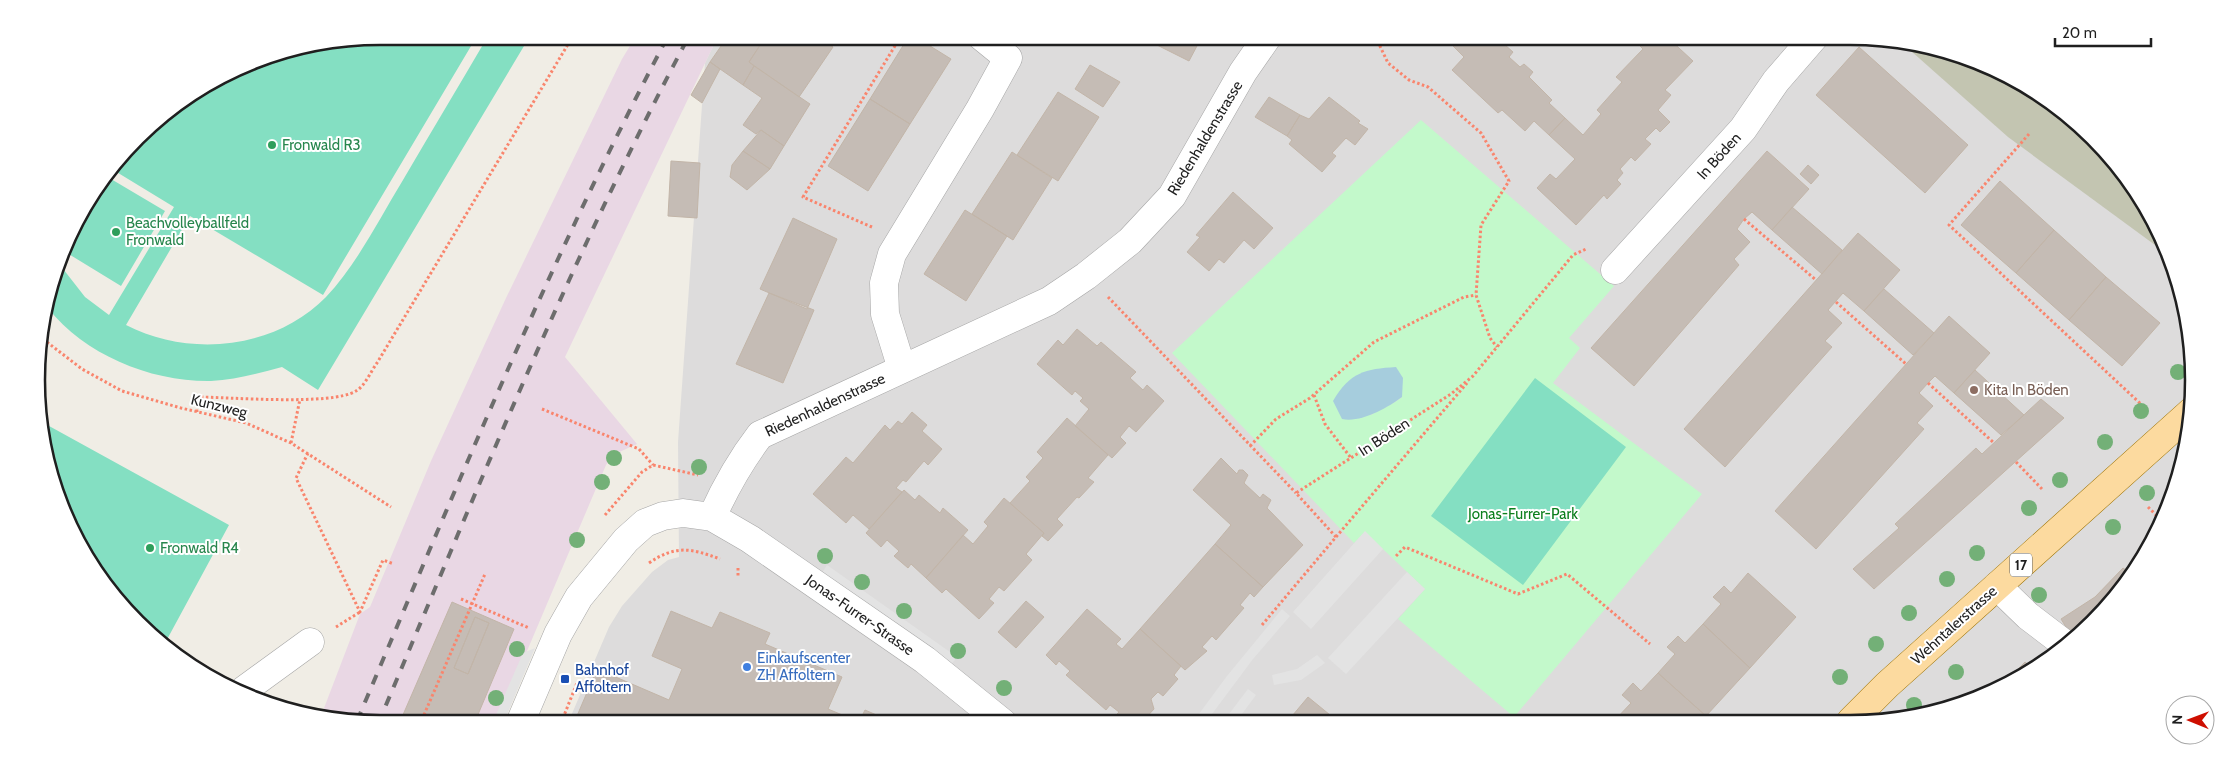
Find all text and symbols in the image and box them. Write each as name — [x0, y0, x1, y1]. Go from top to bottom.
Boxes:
scale bar — [2055, 15, 2151, 47]
text: 20 m — [2062, 24, 2097, 42]
street label: Riedenhaldenstrasse — [1164, 77, 1247, 199]
street label: In Böden — [1693, 129, 1745, 183]
place label: Fronwald R3 — [282, 136, 361, 154]
marker: Fronwald R3 — [266, 139, 278, 151]
place label: Beachvolleyballfeld Fronwald — [126, 214, 249, 249]
marker: Beachvolleyballfeld Fronwald — [110, 226, 122, 238]
street label: Riedenhaldenstrasse — [762, 369, 888, 441]
place label: Kita In Böden — [1984, 381, 2069, 399]
marker: Kita In Böden — [1968, 384, 1980, 396]
street label: Kunzweg — [189, 390, 250, 422]
street label: In Böden — [1355, 414, 1413, 460]
park label: Jonas-Furrer-Park — [1467, 505, 1578, 523]
place label: Fronwald R4 — [160, 539, 239, 557]
marker: Fronwald R4 — [144, 542, 156, 554]
road number: 17 — [2010, 554, 2032, 576]
street label: Jonas-Furrer-Strasse — [802, 570, 918, 659]
street label: Wehntalerstrasse — [1907, 582, 2001, 668]
place label: Einkaufscenter ZH Affoltern — [757, 649, 850, 684]
place label: Bahnhof Affoltern — [575, 661, 631, 696]
marker: Einkaufscenter ZH Affoltern — [741, 661, 753, 673]
marker: Bahnhof Affoltern — [559, 673, 571, 685]
north arrow — [2165, 695, 2215, 745]
text: N — [2168, 715, 2186, 725]

